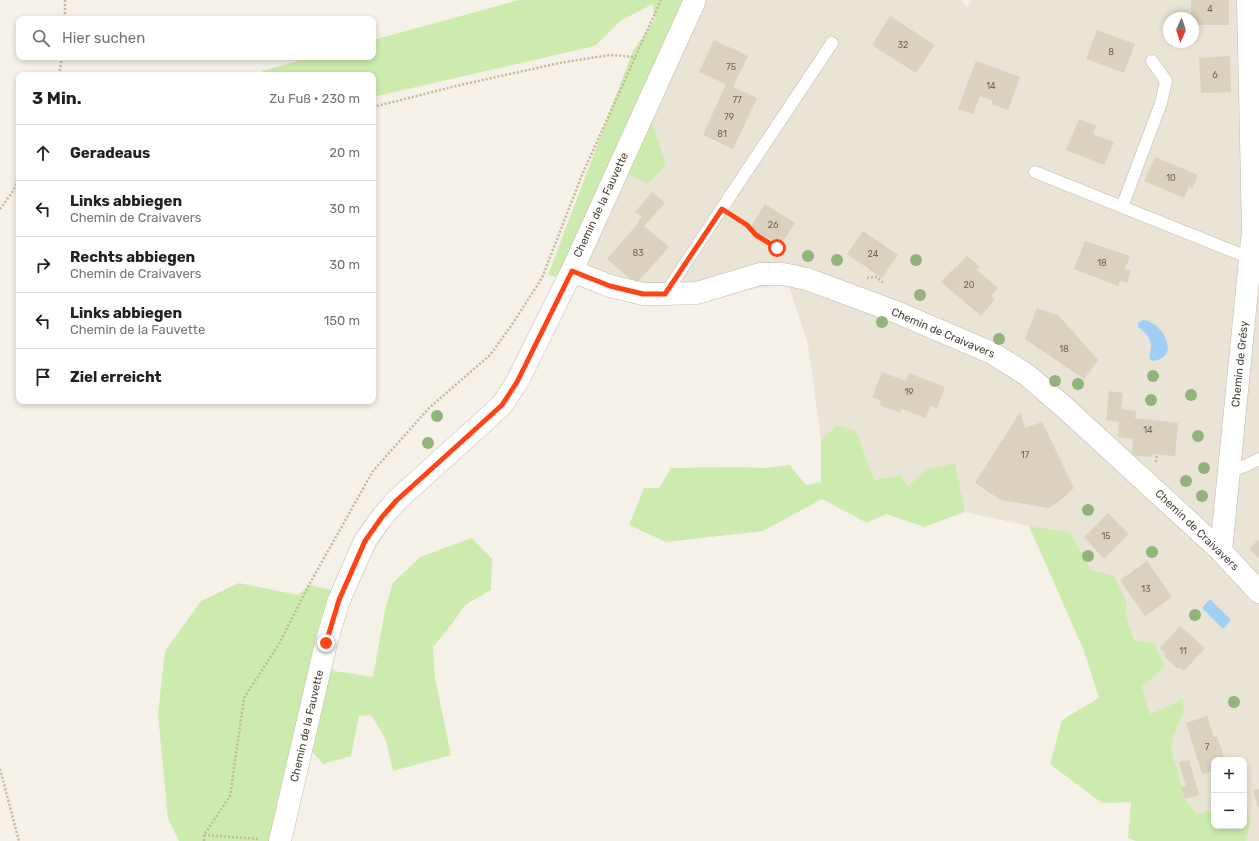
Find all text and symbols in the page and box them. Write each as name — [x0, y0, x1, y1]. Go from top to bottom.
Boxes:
house number: 4 — [1207, 4, 1213, 14]
north arrow — [1163, 12, 1199, 48]
search box — [16, 16, 376, 60]
icon: search — [30, 27, 52, 49]
text: Hier suchen — [62, 29, 145, 47]
house number: 32 — [898, 40, 908, 50]
house number: 8 — [1108, 47, 1114, 57]
house number: 75 — [726, 62, 736, 72]
house number: 6 — [1212, 70, 1218, 80]
house number: 14 — [986, 81, 996, 91]
text: 3 Min. — [32, 88, 82, 108]
text: Zu Fuß · 230 m — [269, 91, 360, 106]
house number: 77 — [732, 95, 742, 105]
house number: 79 — [724, 112, 734, 122]
house number: 81 — [717, 129, 727, 139]
icon: ahead — [32, 142, 54, 164]
text: Geradeaus — [70, 144, 150, 162]
text: 20 m — [329, 145, 360, 160]
street label: Chemin de la Fauvette — [571, 150, 631, 260]
house number: 10 — [1166, 173, 1176, 183]
text: Links abbiegen — [70, 192, 182, 210]
icon: left — [32, 198, 54, 220]
text: 30 m — [329, 201, 360, 216]
text: Chemin de Craivavers — [70, 210, 201, 225]
house number: 26 — [768, 220, 779, 230]
route start — [768, 239, 786, 257]
text: Rechts abbiegen — [70, 248, 195, 266]
house number: 83 — [632, 248, 644, 258]
house number: 24 — [868, 249, 879, 259]
icon: right — [32, 254, 54, 276]
text: 30 m — [329, 257, 360, 272]
house number: 18 — [1097, 258, 1107, 268]
text: Chemin de Craivavers — [70, 266, 201, 281]
house number: 20 — [964, 280, 975, 290]
text: Links abbiegen — [70, 304, 182, 322]
street label: Chemin de Craivavers — [889, 305, 997, 361]
icon: left — [32, 310, 54, 332]
text: 150 m — [324, 313, 360, 328]
street label: Chemin de Grésy — [1229, 320, 1251, 408]
text: Chemin de la Fauvette — [70, 322, 205, 337]
house number: 18 — [1059, 344, 1069, 354]
icon: arrive — [32, 366, 54, 388]
text: Ziel erreicht — [70, 368, 162, 386]
house number: 19 — [904, 387, 914, 397]
house number: 14 — [1143, 425, 1153, 435]
house number: 17 — [1021, 450, 1030, 460]
street label: Chemin de Craivavers — [1152, 487, 1242, 574]
house number: 15 — [1101, 531, 1111, 541]
house number: 13 — [1141, 584, 1151, 594]
route end — [317, 634, 335, 652]
house number: 11 — [1179, 646, 1187, 656]
street label: Chemin de la Fauvette — [288, 669, 326, 783]
house number: 7 — [1205, 742, 1210, 752]
map controls — [1211, 757, 1247, 829]
button: + — [1211, 757, 1247, 793]
button: − — [1211, 793, 1247, 829]

